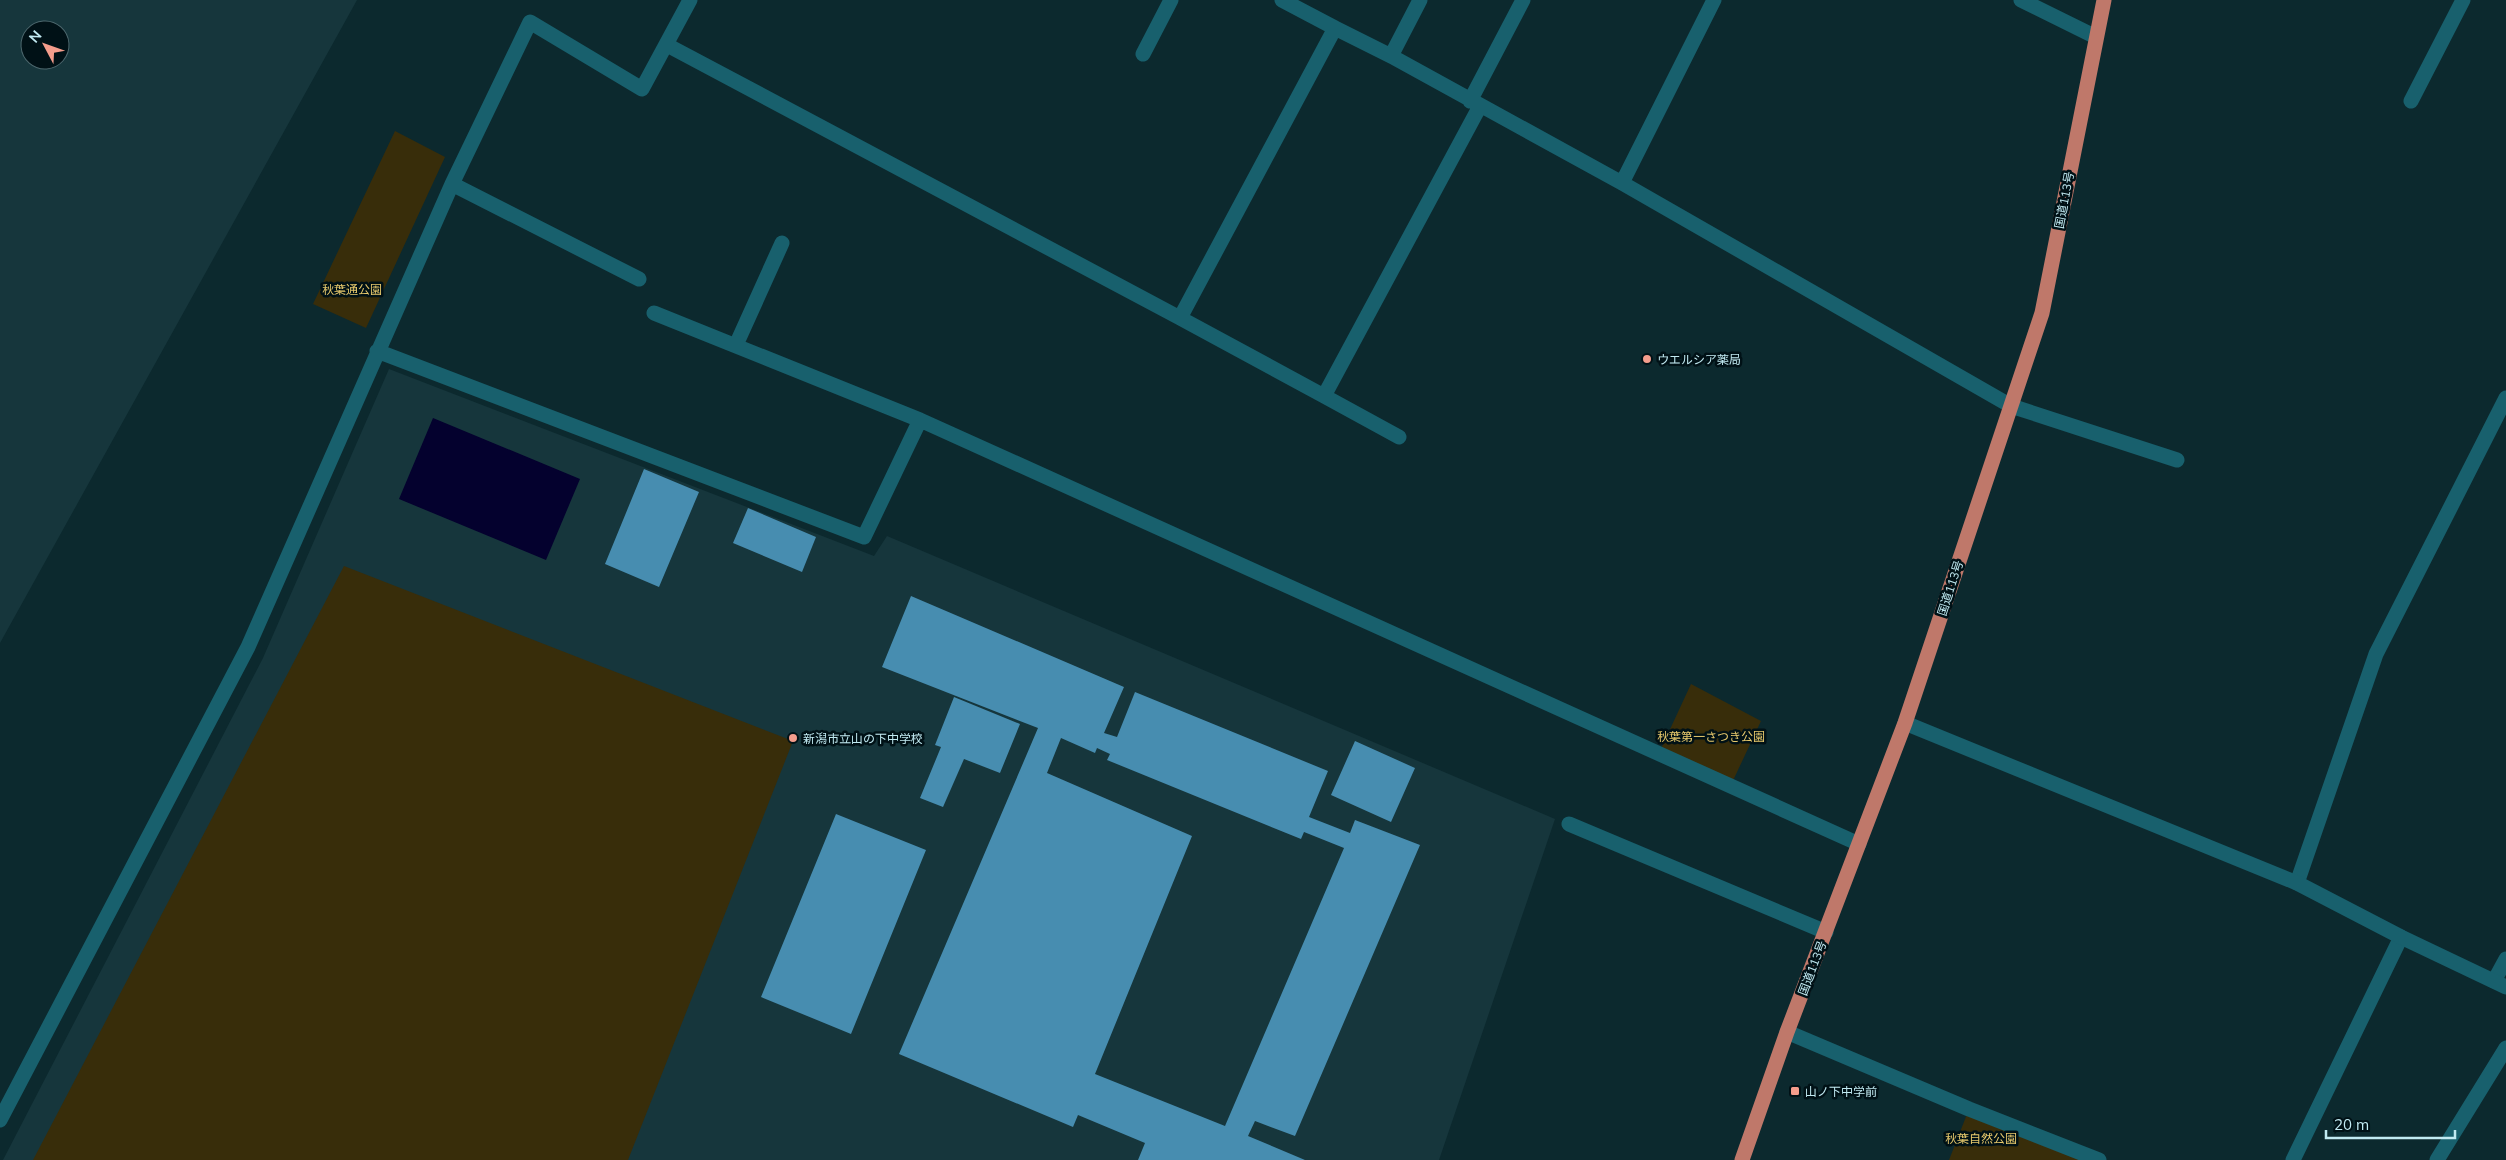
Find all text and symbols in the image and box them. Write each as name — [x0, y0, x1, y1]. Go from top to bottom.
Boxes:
north arrow — [20, 20, 70, 70]
text: N — [25, 27, 45, 46]
street label: 国道113号 — [2051, 170, 2077, 230]
park label: 秋葉通公園 — [322, 282, 382, 297]
place label: ウエルシア薬局 — [1657, 352, 1741, 367]
marker: ウエルシア薬局 — [1641, 353, 1653, 365]
street label: 国道113号 — [1934, 558, 1966, 618]
park label: 秋葉第一さつき公園 — [1657, 729, 1765, 744]
place label: 新潟市立山の下中学校 — [803, 731, 923, 746]
marker: 新潟市立山の下中学校 — [787, 732, 799, 744]
street label: 国道113号 — [1795, 938, 1829, 998]
place label: 山ノ下中学前 — [1805, 1084, 1877, 1099]
marker: 山ノ下中学前 — [1789, 1085, 1801, 1097]
scale bar — [2326, 1108, 2455, 1140]
text: 20 m — [2334, 1115, 2369, 1134]
park label: 秋葉自然公園 — [1945, 1131, 2017, 1146]

